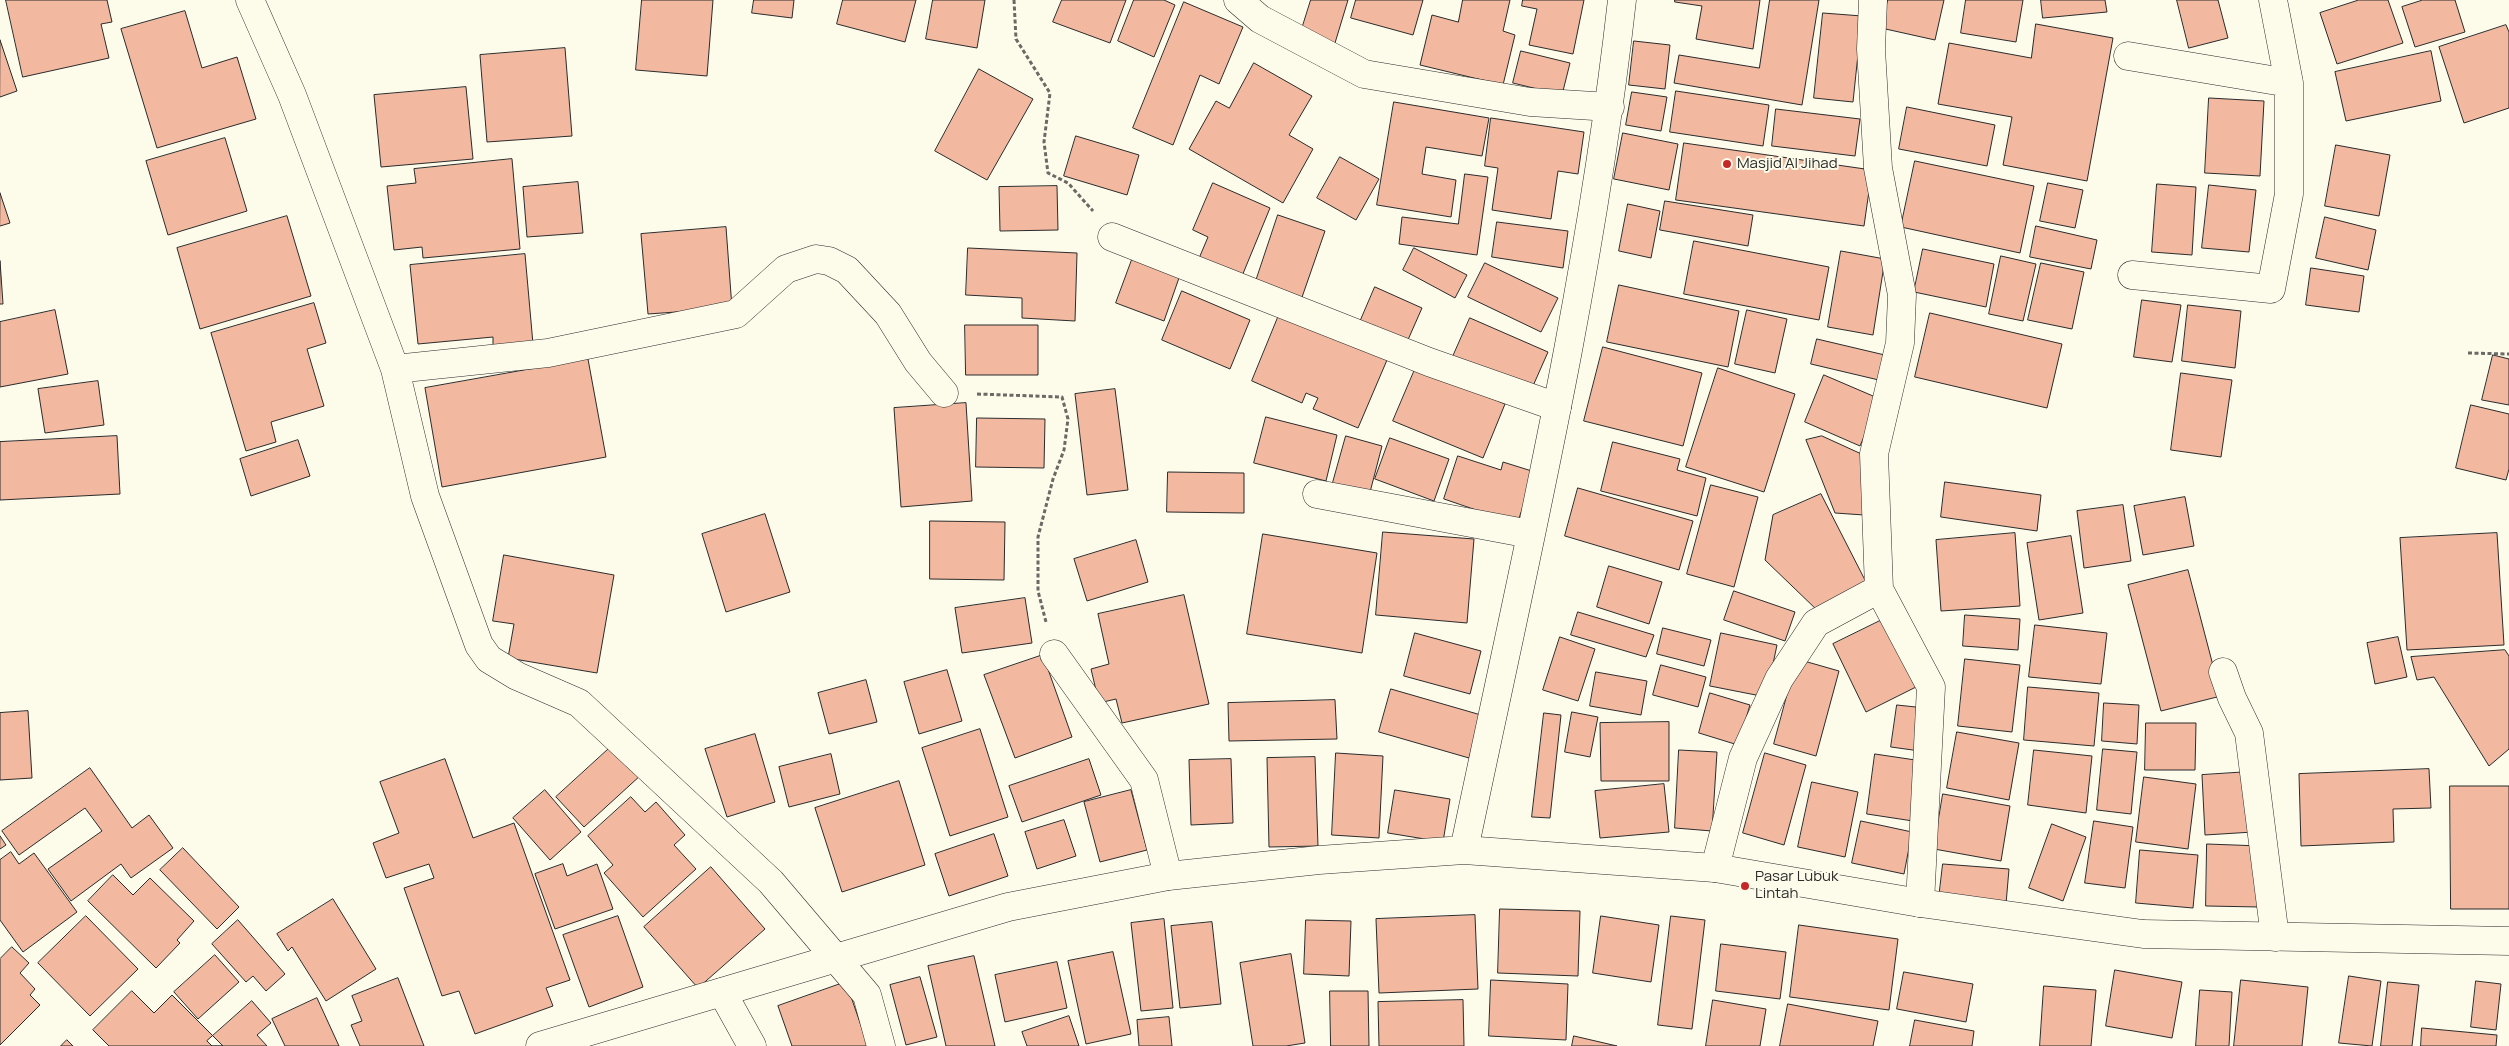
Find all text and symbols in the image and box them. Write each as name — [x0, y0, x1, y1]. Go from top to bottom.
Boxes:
place label: Masjid Al Jihad — [1737, 155, 1838, 173]
marker: Masjid Al Jihad — [1721, 158, 1733, 170]
place label: Pasar Lubuk Lintah — [1755, 868, 1838, 903]
marker: Pasar Lubuk Lintah — [1739, 880, 1751, 892]

